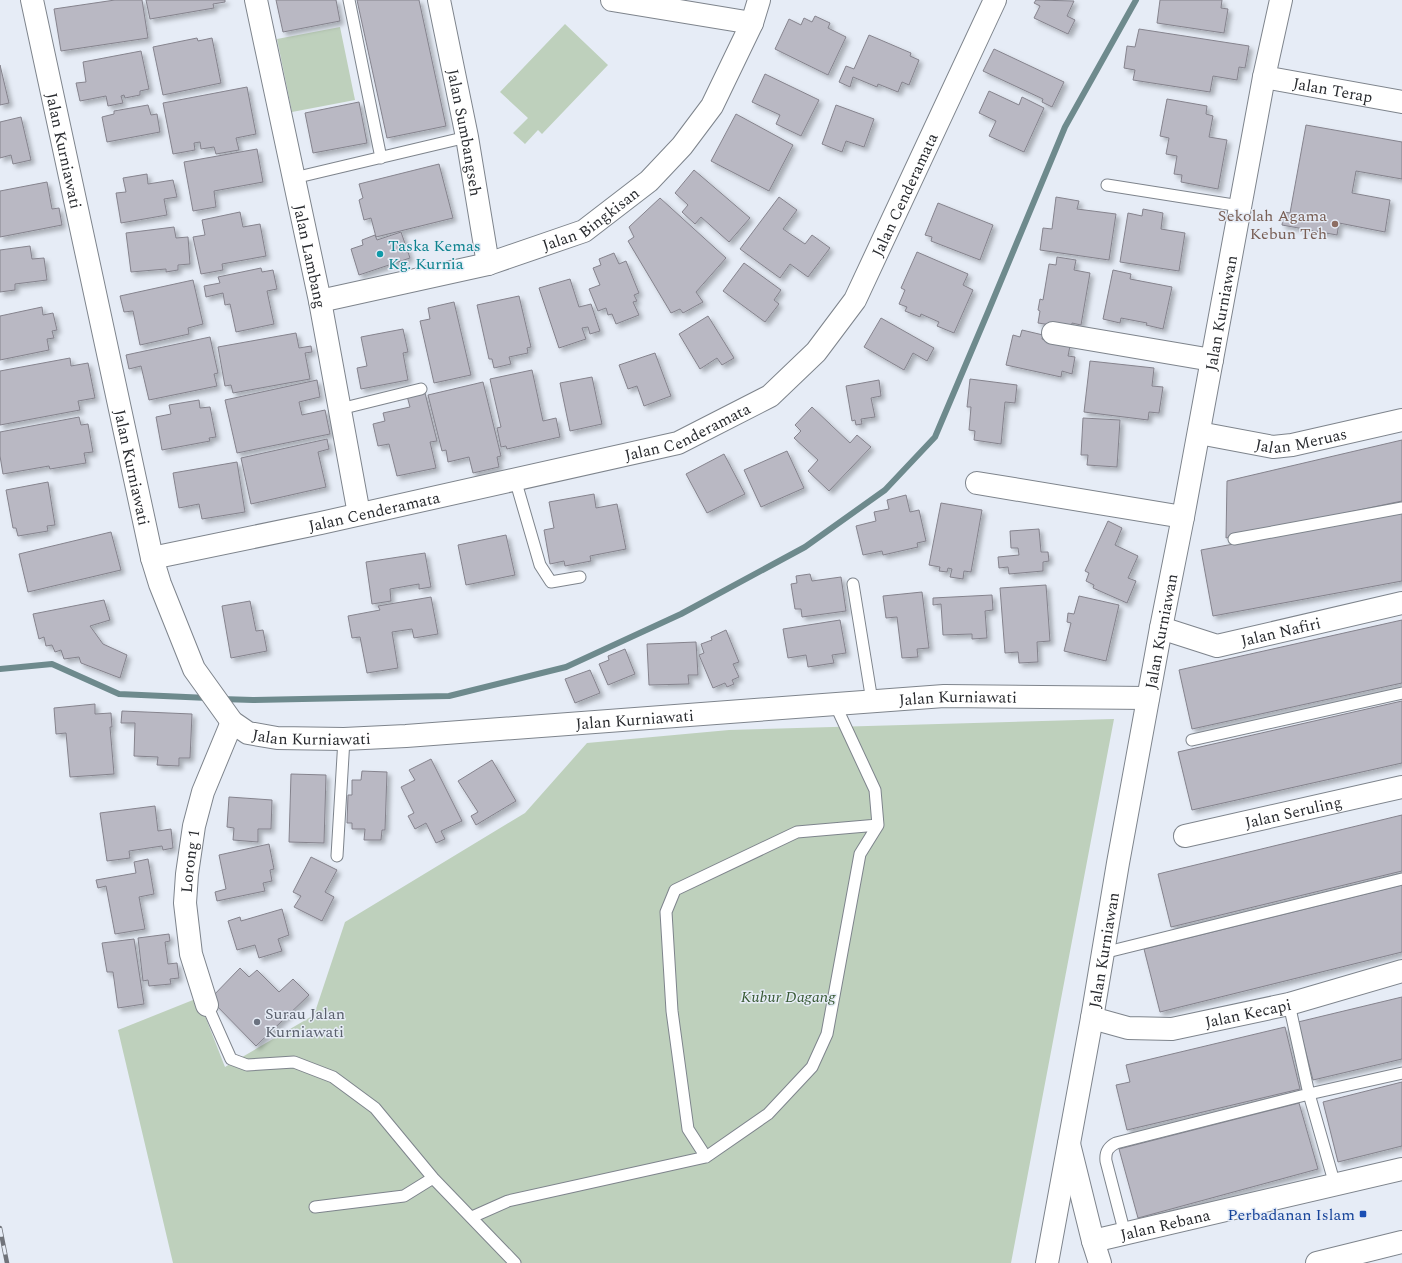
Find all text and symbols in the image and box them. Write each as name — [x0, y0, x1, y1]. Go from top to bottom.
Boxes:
street label: Jalan Sumbangseh — [440, 67, 488, 198]
street label: Jalan Terap — [1291, 71, 1374, 109]
street label: Jalan Kurniawati — [39, 90, 88, 211]
street label: Jalan Cenderamata — [866, 129, 945, 261]
street label: Jalan Bingkisan — [539, 182, 645, 258]
street label: Jalan Lambang — [287, 202, 332, 310]
place label: Sekolah Agama Kebun Teh — [1218, 204, 1327, 246]
marker: Sekolah Agama Kebun Teh — [1330, 219, 1340, 229]
place label: Taska Kemas Kg. Kurnia — [388, 234, 481, 276]
marker: Taska Kemas Kg. Kurnia — [375, 249, 385, 259]
street label: Jalan Kurniawan — [1199, 253, 1244, 373]
street label: Jalan Cenderamata — [622, 397, 755, 468]
street label: Jalan Kurniawati — [107, 407, 156, 528]
street label: Jalan Meruas — [1253, 422, 1349, 460]
street label: Jalan Cenderamata — [306, 486, 443, 538]
street label: Jalan Kurniawan — [1139, 572, 1185, 691]
street label: Jalan Nafiri — [1238, 611, 1323, 653]
street label: Jalan Kurniawati — [898, 685, 1017, 712]
street label: Jalan Kurniawati — [575, 704, 695, 736]
street label: Jalan Kurniawati — [250, 723, 371, 752]
street label: Jalan Seruling — [1243, 790, 1344, 835]
street label: Lorong 1 — [175, 828, 206, 894]
street label: Jalan Kurniawan — [1083, 891, 1126, 1010]
park label: Kubur Dagang — [741, 985, 836, 1009]
street label: Jalan Kecapi — [1203, 993, 1294, 1035]
place label: Surau Jalan Kurniawati — [265, 1002, 345, 1044]
marker: Surau Jalan Kurniawati — [252, 1017, 262, 1027]
street label: Jalan Rebana — [1118, 1203, 1213, 1247]
place label: Perbadanan Islam — [1228, 1203, 1355, 1227]
marker: Perbadanan Islam — [1358, 1209, 1368, 1219]

